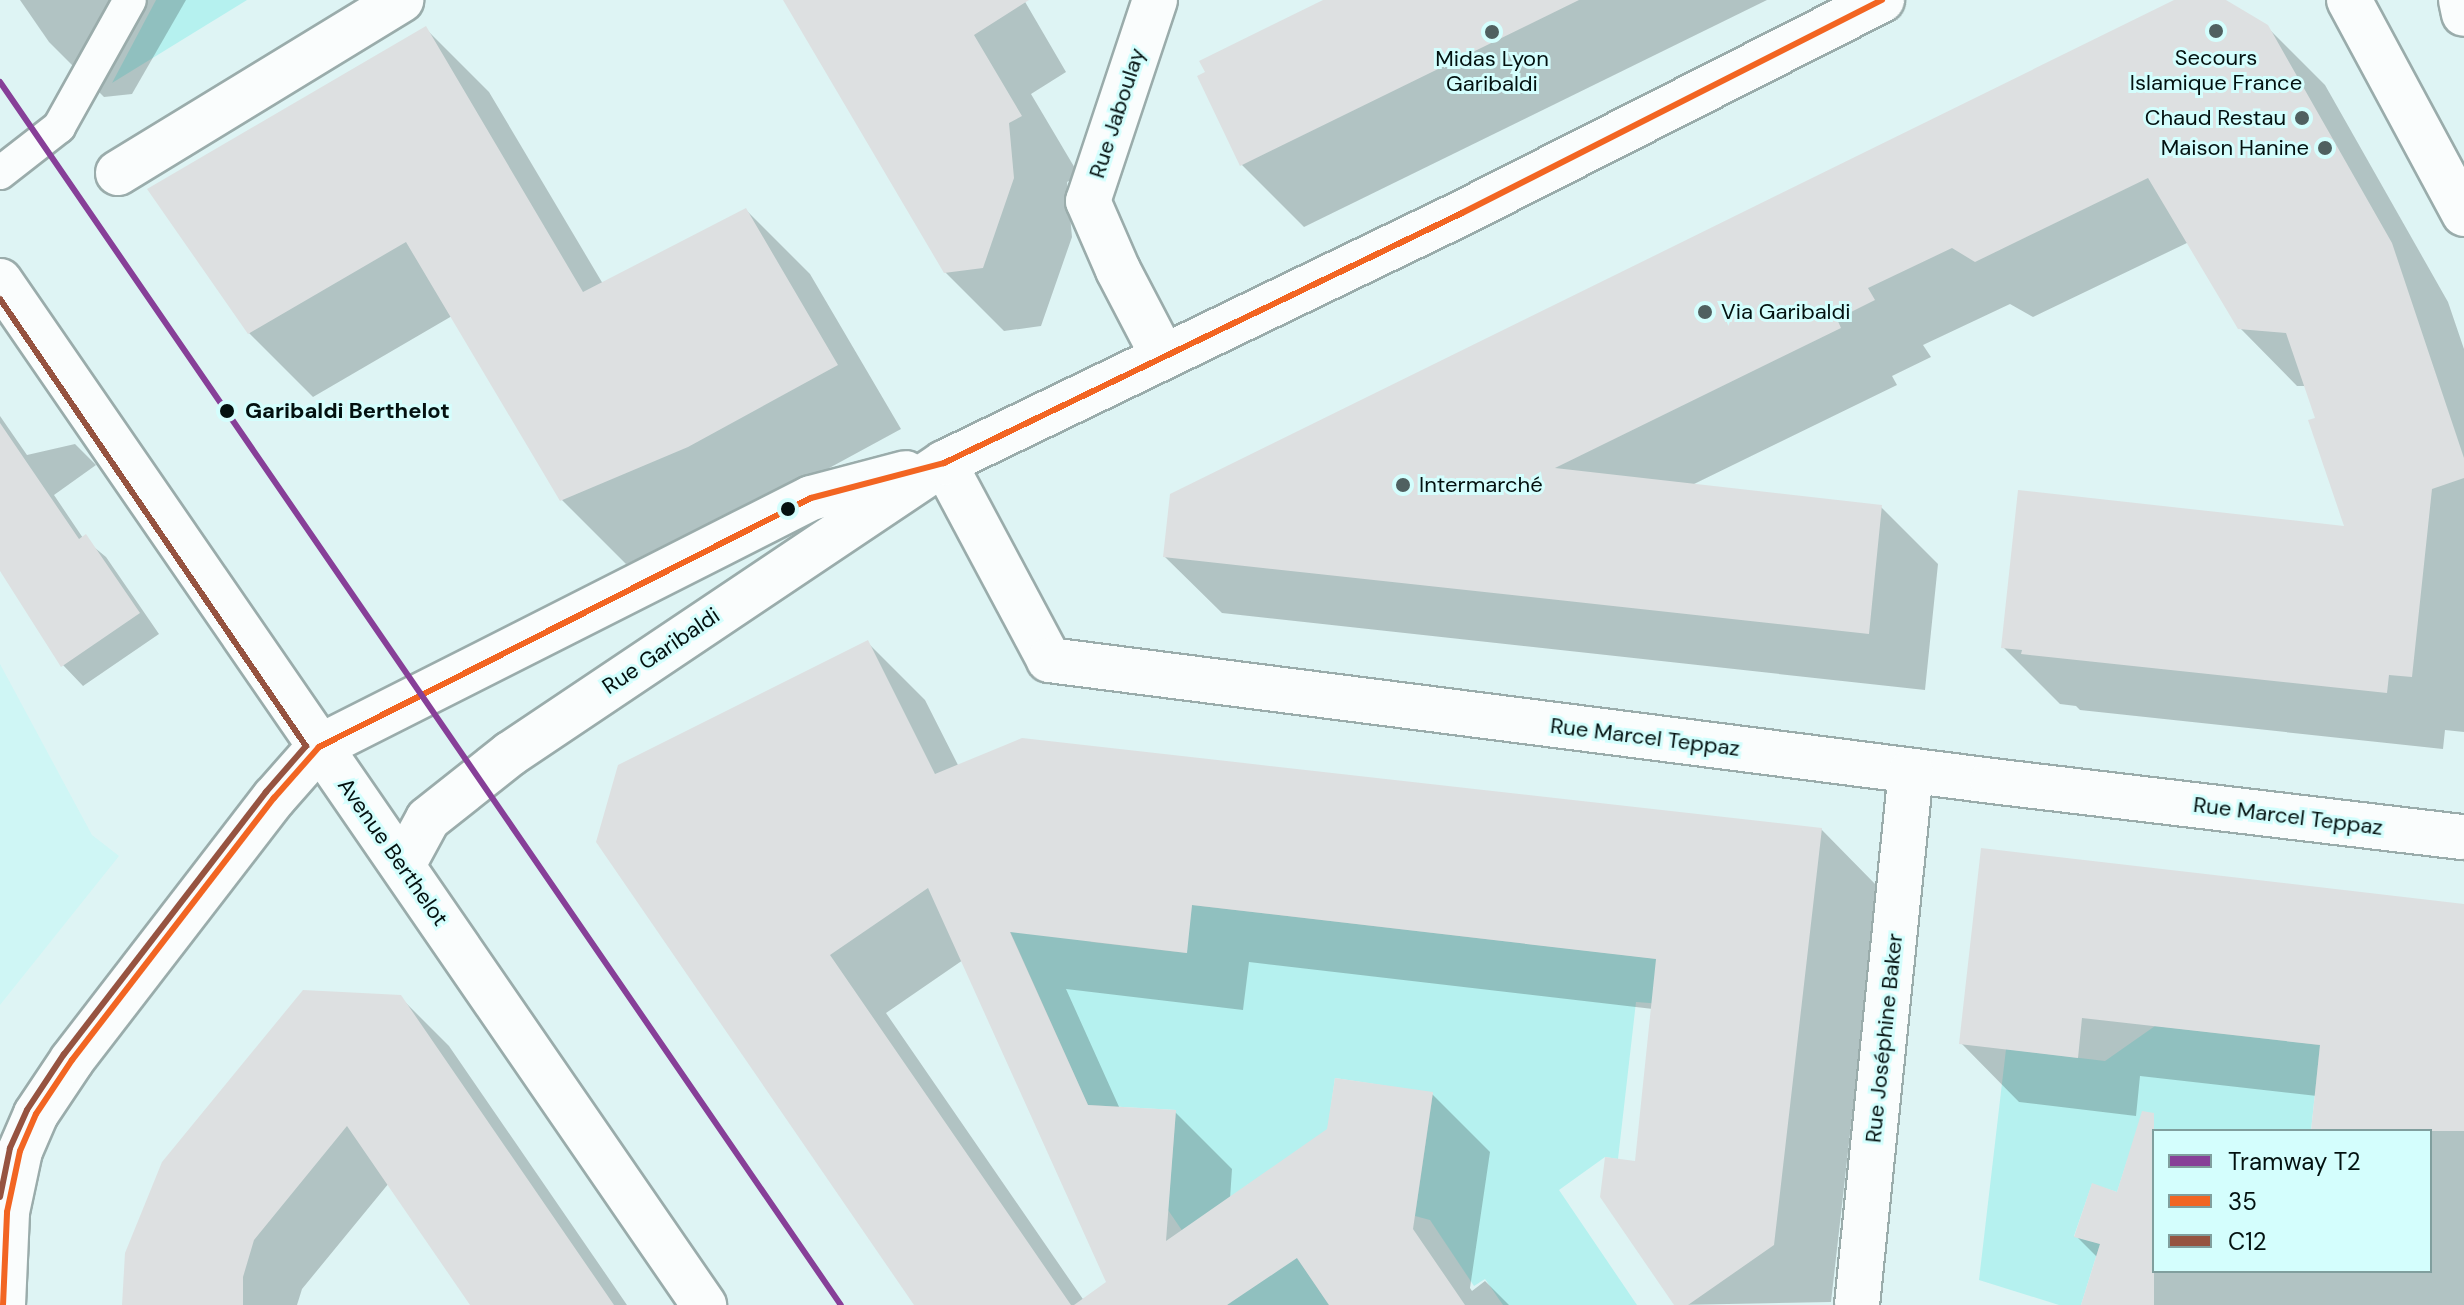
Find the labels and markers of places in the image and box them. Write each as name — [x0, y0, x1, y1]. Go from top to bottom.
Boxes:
marker: Secours Islamique France — [2207, 22, 2225, 40]
marker: Midas Lyon Garibaldi — [1483, 23, 1501, 41]
place label: Secours Islamique France — [2130, 44, 2302, 96]
place label: Midas Lyon Garibaldi — [1435, 45, 1549, 96]
place label: Chaud Restau — [2145, 105, 2286, 131]
marker: Chaud Restau — [2293, 109, 2311, 127]
place label: Maison Hanine — [2161, 135, 2309, 161]
marker: Maison Hanine — [2316, 139, 2334, 157]
place label: Via Garibaldi — [1721, 299, 1851, 325]
marker: Via Garibaldi — [1696, 303, 1714, 321]
place label: Garibaldi Berthelot — [245, 398, 450, 424]
marker: Garibaldi Berthelot — [216, 400, 238, 422]
place label: Intermarché — [1419, 472, 1543, 498]
marker: Intermarché — [1394, 476, 1412, 494]
unlabelled marker — [780, 501, 796, 517]

